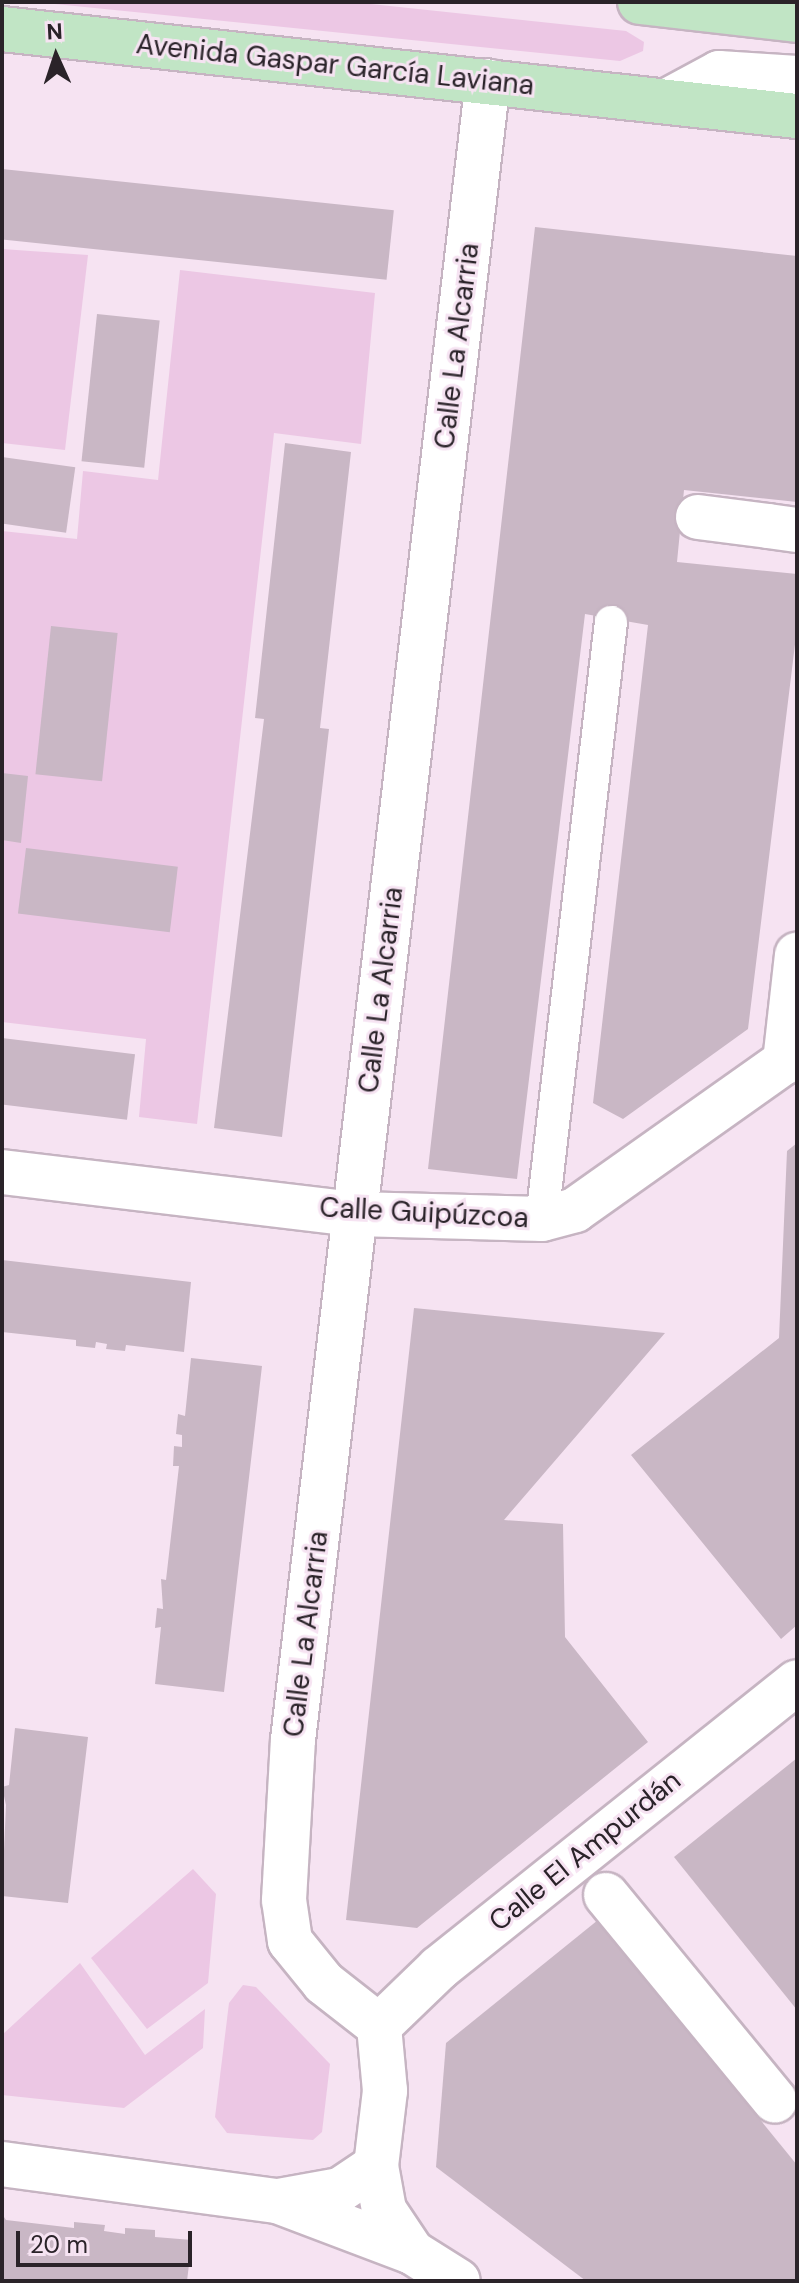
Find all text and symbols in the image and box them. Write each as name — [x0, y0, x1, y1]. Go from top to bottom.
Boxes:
north arrow — [16, 16, 96, 96]
text: N — [46, 17, 63, 46]
street label: Avenida Gaspar García Laviana — [134, 27, 536, 103]
street label: Calle La Alcarria — [428, 241, 486, 451]
street label: Calle La Alcarria — [352, 885, 410, 1095]
street label: Calle Guipúzcoa — [319, 1191, 529, 1235]
street label: Calle La Alcarria — [277, 1529, 335, 1739]
street label: Calle El Ampurdán — [483, 1764, 687, 1938]
scale bar — [20, 2215, 196, 2265]
text: 20 m — [30, 2229, 88, 2260]

